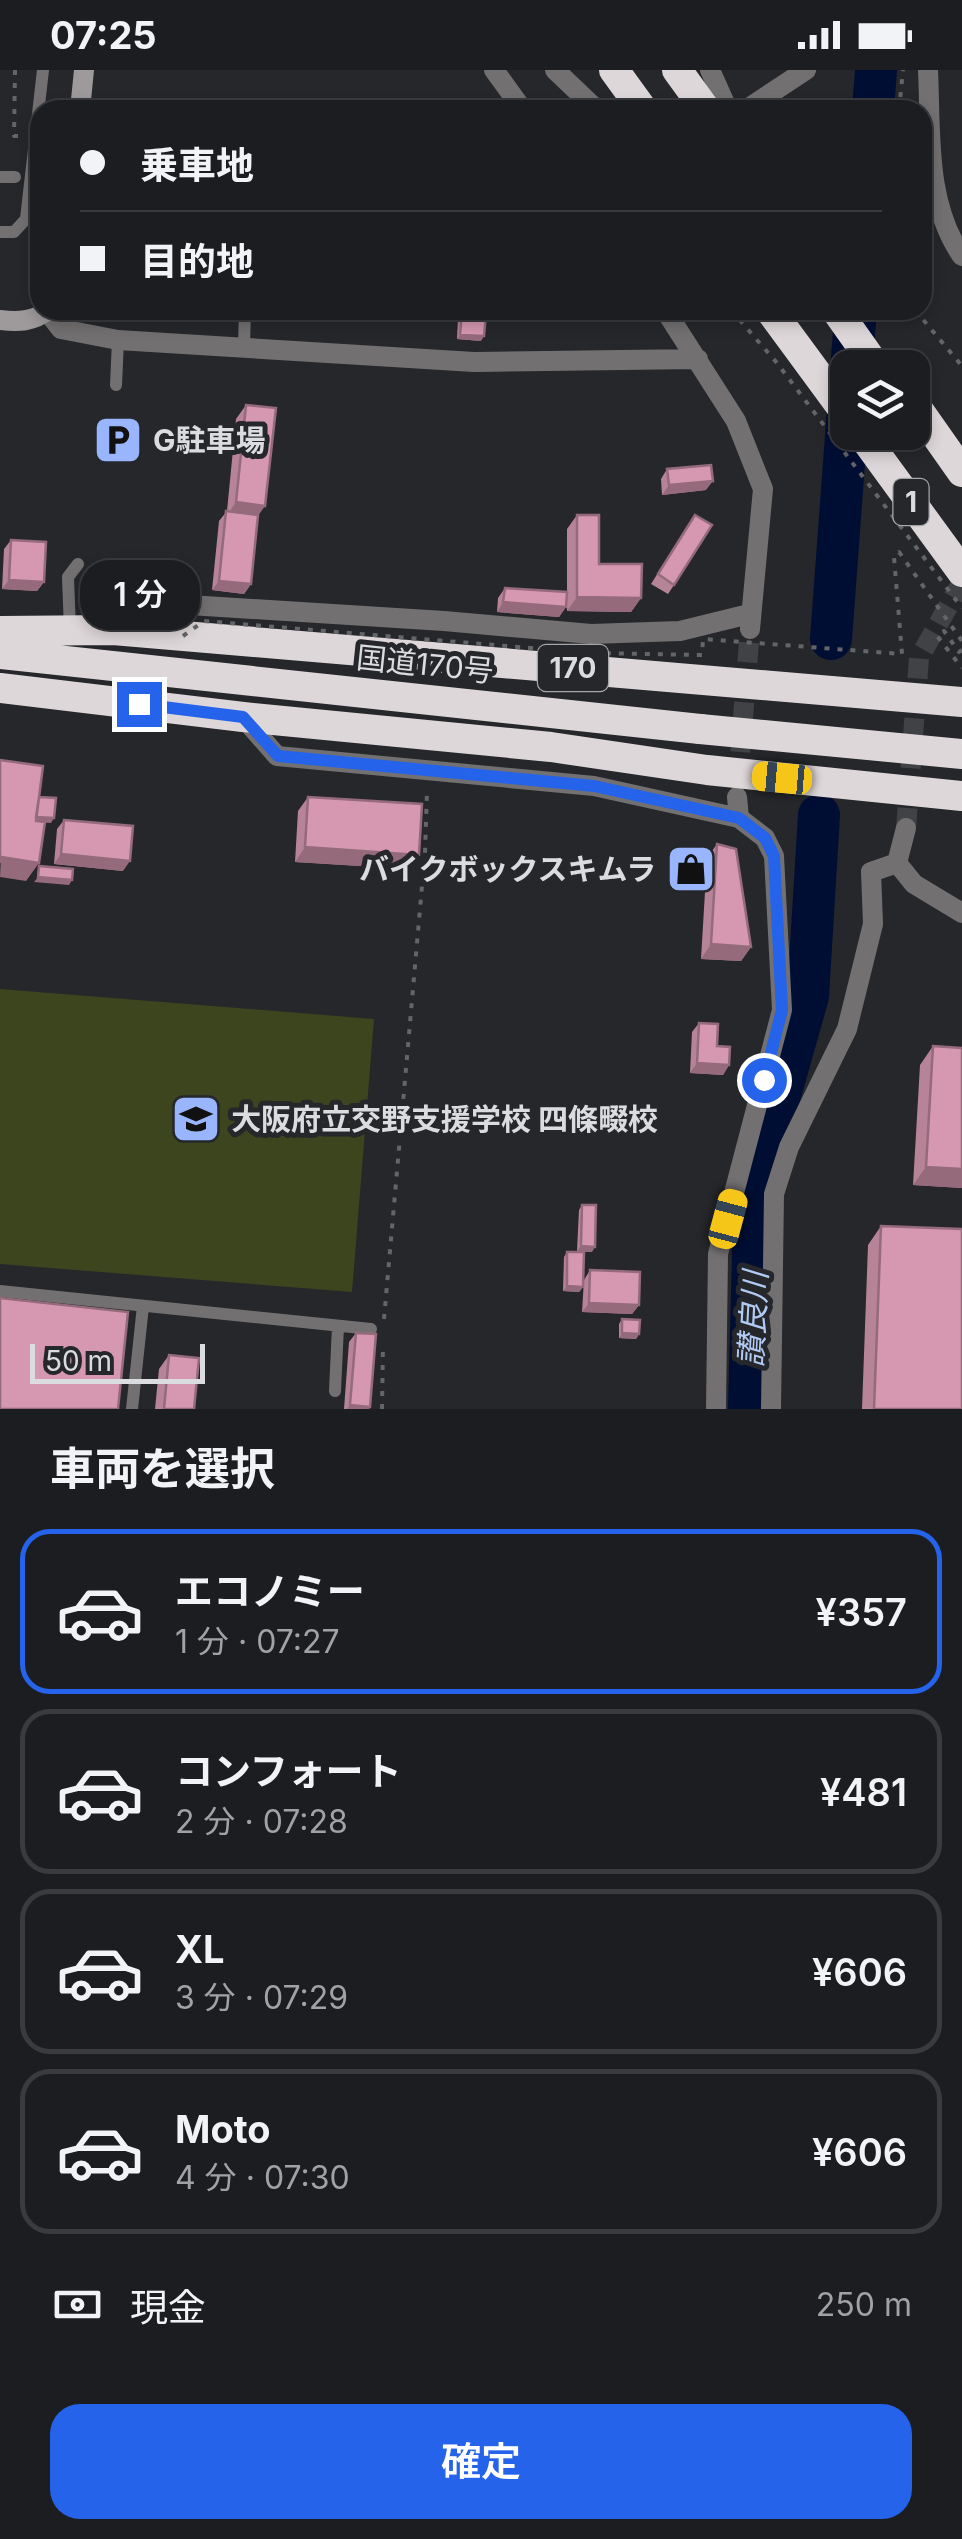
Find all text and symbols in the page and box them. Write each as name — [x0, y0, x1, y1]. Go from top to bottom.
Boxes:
text: 07:25 — [50, 12, 157, 58]
text: 乗車地 — [140, 142, 254, 188]
text: 目的地 — [140, 238, 254, 284]
map controls — [830, 350, 930, 450]
button: layers — [830, 350, 930, 450]
parking icon: G駐車場 — [92, 414, 144, 466]
place label: G駐車場 — [153, 422, 266, 458]
road number: 1 — [894, 479, 928, 525]
callout: 1 分 — [79, 559, 199, 629]
text: 1 分 — [113, 575, 167, 614]
street label: 国道170号 — [355, 639, 495, 689]
road number: 170 — [538, 645, 608, 691]
route end — [117, 682, 162, 727]
car — [751, 760, 813, 796]
shop icon: バイクボックスキムラ — [665, 843, 717, 895]
place label: バイクボックスキムラ — [359, 851, 656, 887]
route start — [742, 1058, 787, 1103]
school or university icon: 大阪府立交野支援学校 四條畷校 — [170, 1093, 222, 1145]
place label: 大阪府立交野支援学校 四條畷校 — [231, 1101, 658, 1137]
car — [706, 1186, 750, 1252]
water label: 讃良川 — [731, 1267, 775, 1368]
scale bar — [30, 1339, 205, 1384]
text: 50 m — [45, 1344, 112, 1378]
text: 車両を選択 — [50, 1441, 275, 1496]
icon: car — [55, 1567, 145, 1657]
text: エコノミー — [175, 1568, 365, 1614]
text: ¥357 — [816, 1589, 907, 1635]
text: 1 分 · 07:27 — [175, 1622, 340, 1661]
icon: car — [55, 1747, 145, 1837]
text: コンフォート — [175, 1748, 402, 1794]
text: ¥481 — [820, 1769, 907, 1815]
text: 2 分 · 07:28 — [175, 1802, 348, 1841]
text: XL — [175, 1926, 225, 1972]
icon: car — [55, 1927, 145, 2017]
text: ¥606 — [812, 1949, 907, 1995]
text: 3 分 · 07:29 — [175, 1978, 348, 2017]
text: Moto — [175, 2106, 271, 2152]
icon: car — [55, 2107, 145, 2197]
text: ¥606 — [812, 2129, 907, 2175]
text: 4 分 · 07:30 — [175, 2158, 350, 2197]
icon: cash — [50, 2277, 105, 2332]
text: 現金 — [130, 2284, 206, 2330]
text: 250 m — [816, 2285, 912, 2324]
button: 確定 — [50, 2404, 912, 2519]

